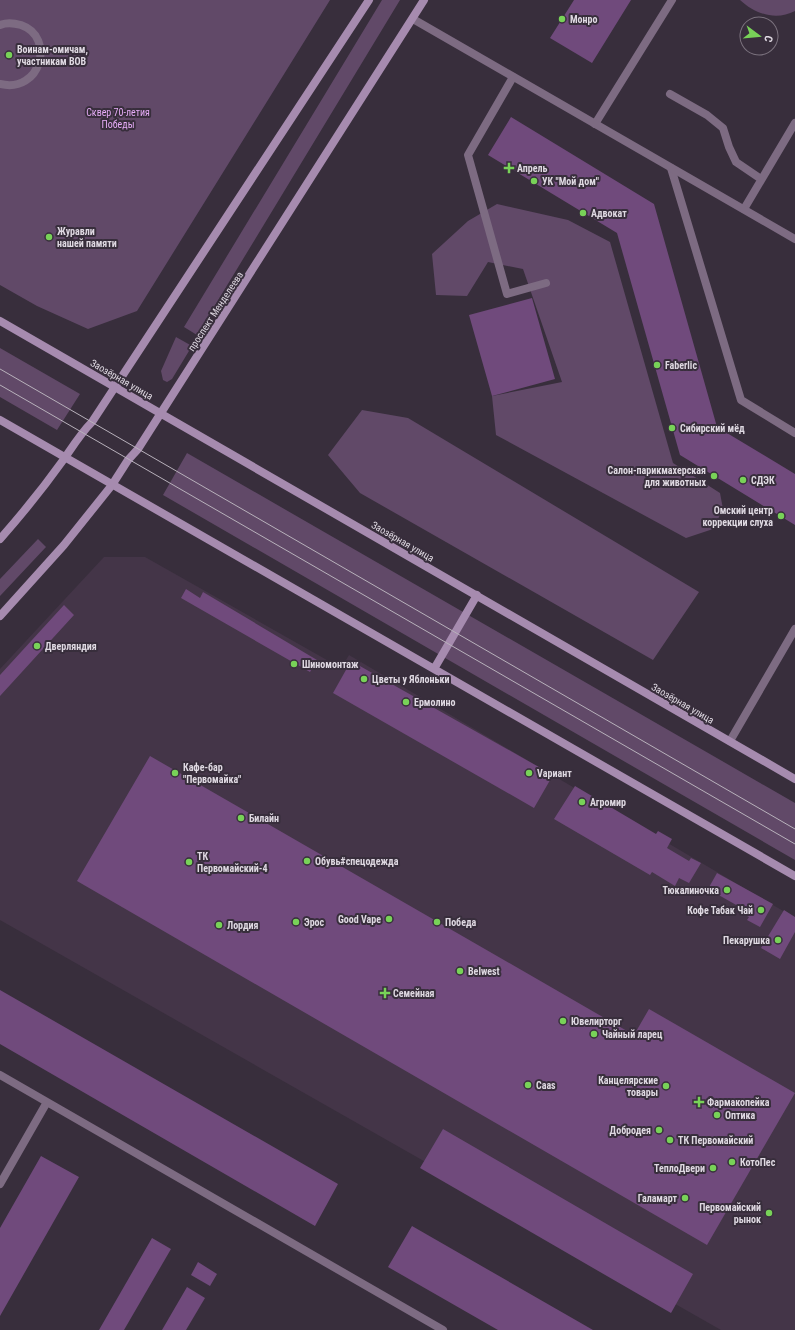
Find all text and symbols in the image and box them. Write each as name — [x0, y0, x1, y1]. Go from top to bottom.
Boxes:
marker: Монро — [557, 14, 567, 24]
place label: Монро — [570, 14, 598, 25]
north arrow — [739, 16, 779, 56]
text: С — [761, 34, 775, 43]
place label: Воинам-омичам, участникам ВОВ — [17, 44, 88, 67]
marker: Воинам-омичам, участникам ВОВ — [4, 50, 14, 60]
park label: Сквер 70-летия Победы — [86, 107, 150, 130]
marker: Апрель — [504, 163, 514, 173]
place label: Апрель — [517, 163, 547, 174]
marker: УК "Мой дом" — [529, 176, 539, 186]
place label: УК "Мой дом" — [542, 176, 599, 187]
marker: Адвокат — [578, 208, 588, 218]
place label: Адвокат — [591, 208, 627, 219]
place label: Журавли нашей памяти — [57, 226, 117, 249]
marker: Журавли нашей памяти — [44, 232, 54, 242]
street label: проспект Менделеева — [186, 269, 245, 353]
street label: Заозёрная улица — [89, 357, 155, 402]
marker: Faberlic — [652, 360, 662, 370]
place label: Faberlic — [665, 360, 697, 371]
marker: Сибирский мёд — [667, 423, 677, 433]
place label: Сибирский мёд — [680, 423, 745, 434]
place label: Салон-парикмахерская для животных — [608, 465, 706, 488]
marker: Салон-парикмахерская для животных — [709, 471, 719, 481]
marker: СДЭК — [738, 475, 748, 485]
place label: СДЭК — [751, 475, 775, 486]
place label: Омский центр коррекции слуха — [703, 505, 773, 528]
marker: Омский центр коррекции слуха — [776, 511, 786, 521]
street label: Заозёрная улица — [370, 519, 436, 564]
marker: Дверляндия — [32, 641, 42, 651]
place label: Дверляндия — [45, 641, 97, 652]
marker: Шиномонтаж — [289, 659, 299, 669]
place label: Шиномонтаж — [302, 659, 359, 670]
marker: Цветы у Яблоньки — [359, 674, 369, 684]
place label: Цветы у Яблоньки — [372, 674, 449, 685]
street label: Заозёрная улица — [650, 681, 716, 726]
marker: Ермолино — [401, 697, 411, 707]
place label: Ермолино — [414, 697, 455, 708]
place label: Кафе-бар "Первомайка" — [183, 762, 241, 785]
marker: Кафе-бар "Первомайка" — [170, 768, 180, 778]
marker: Vариант — [524, 768, 534, 778]
place label: Vариант — [537, 768, 572, 779]
marker: Агромир — [577, 797, 587, 807]
place label: Агромир — [590, 797, 626, 808]
marker: Билайн — [236, 813, 246, 823]
place label: Билайн — [249, 813, 279, 824]
place label: ТК Первомайский-4 — [197, 851, 268, 874]
marker: Обувь#спецодежда — [302, 856, 312, 866]
place label: Обувь#спецодежда — [315, 856, 399, 867]
marker: ТК Первомайский-4 — [184, 857, 194, 867]
place label: Тюкалиночка — [663, 885, 719, 896]
marker: Тюкалиночка — [722, 885, 732, 895]
place label: Кофе Табак Чай — [687, 905, 753, 916]
marker: Кофе Табак Чай — [756, 905, 766, 915]
place label: Good Vape — [338, 914, 381, 925]
marker: Good Vape — [384, 914, 394, 924]
marker: Эрос — [291, 917, 301, 927]
place label: Эрос — [304, 917, 325, 928]
marker: Победа — [432, 917, 442, 927]
place label: Победа — [445, 917, 477, 928]
marker: Лордия — [214, 920, 224, 930]
place label: Лордия — [227, 920, 259, 931]
place label: Пекарушка — [723, 935, 770, 946]
marker: Пекарушка — [773, 935, 783, 945]
marker: Belwest — [455, 966, 465, 976]
place label: Belwest — [468, 966, 500, 977]
marker: Семейная — [380, 988, 390, 998]
place label: Семейная — [393, 988, 435, 999]
marker: Ювелирторг — [558, 1016, 568, 1026]
place label: Ювелирторг — [571, 1016, 622, 1027]
marker: Чайный ларец — [589, 1029, 599, 1039]
place label: Чайный ларец — [602, 1029, 663, 1040]
place label: Канцелярские товары — [598, 1075, 658, 1098]
marker: Caas — [523, 1080, 533, 1090]
place label: Caas — [536, 1080, 556, 1091]
marker: Канцелярские товары — [661, 1081, 671, 1091]
marker: Фармакопейка — [694, 1097, 704, 1107]
place label: Фармакопейка — [707, 1097, 770, 1108]
marker: Оптика — [712, 1110, 722, 1120]
place label: Оптика — [725, 1110, 756, 1121]
place label: Добродея — [610, 1125, 651, 1136]
marker: Добродея — [654, 1125, 664, 1135]
marker: ТК Первомайский — [665, 1135, 675, 1145]
place label: ТК Первомайский — [678, 1135, 753, 1146]
marker: КотоПес — [727, 1157, 737, 1167]
place label: КотоПес — [740, 1157, 776, 1168]
place label: ТеплоДвери — [654, 1163, 705, 1174]
marker: ТеплоДвери — [708, 1163, 718, 1173]
place label: Галамарт — [638, 1193, 677, 1204]
marker: Галамарт — [680, 1193, 690, 1203]
place label: Первомайский рынок — [699, 1202, 761, 1225]
marker: Первомайский рынок — [764, 1208, 774, 1218]

